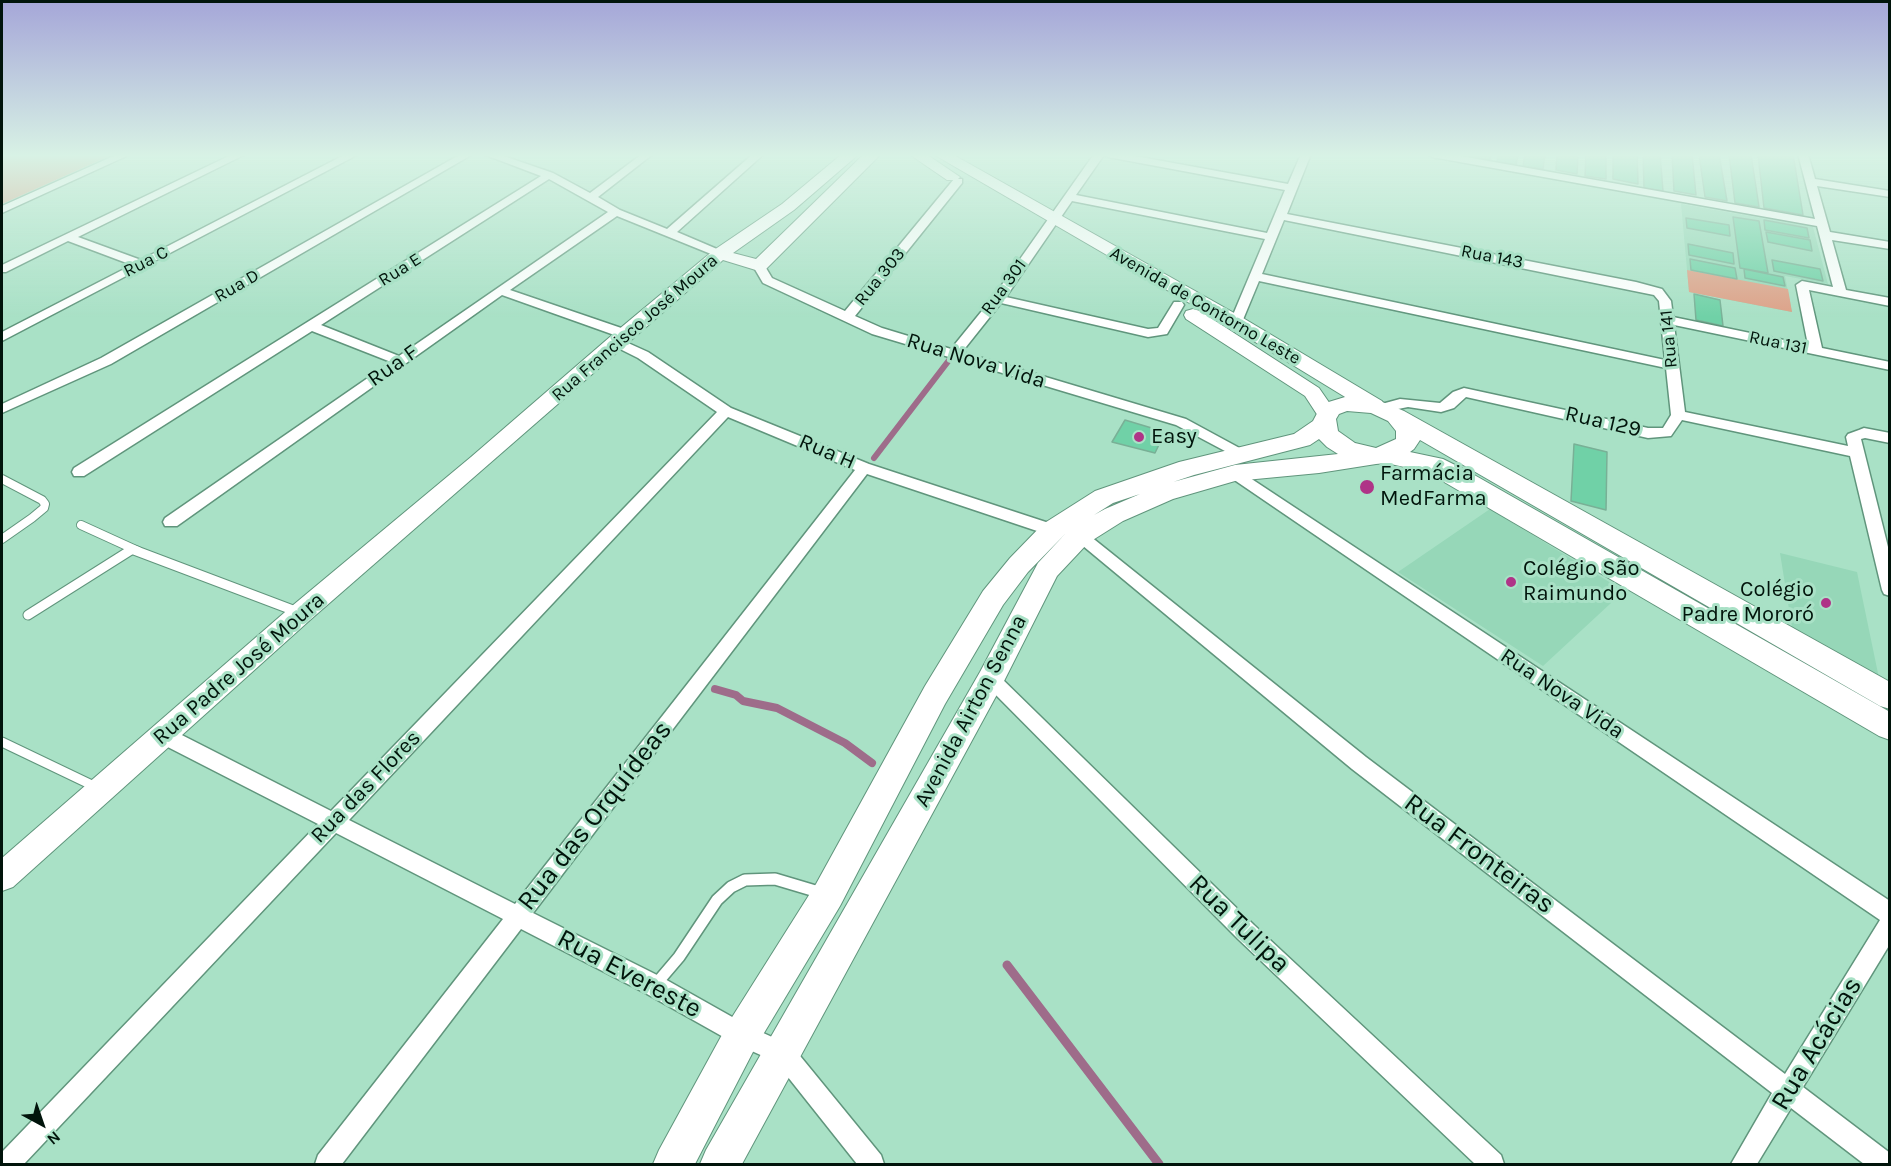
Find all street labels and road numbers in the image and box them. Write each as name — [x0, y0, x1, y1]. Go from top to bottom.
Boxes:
street label: Rua 143 — [1459, 240, 1525, 274]
street label: Rua C — [120, 242, 172, 282]
street label: Avenida de Contorno Leste — [1106, 243, 1304, 369]
street label: Rua 303 — [850, 244, 910, 310]
street label: Rua E — [375, 249, 425, 291]
street label: Rua Francisco José Moura — [548, 250, 722, 406]
street label: Rua 301 — [977, 255, 1031, 319]
street label: Rua D — [211, 265, 263, 307]
street label: Rua 141 — [1656, 309, 1682, 369]
street label: Rua 131 — [1747, 326, 1809, 360]
street label: Rua Nova Vida — [903, 327, 1049, 395]
street label: Rua F — [363, 339, 423, 393]
street label: Rua 129 — [1563, 400, 1643, 444]
street label: Rua H — [795, 428, 859, 476]
street label: Rua Padre José Moura — [148, 587, 330, 751]
street label: Avenida Airton Senna — [909, 610, 1033, 812]
street label: Rua Nova Vida — [1495, 643, 1629, 745]
street label: Rua das Orquídeas — [511, 715, 679, 917]
street label: Rua das Flores — [306, 725, 426, 849]
street label: Rua Fronteiras — [1397, 787, 1561, 921]
street label: Rua Tulipa — [1182, 868, 1296, 980]
street label: Rua Evereste — [551, 922, 707, 1026]
street label: Rua Acácias — [1765, 972, 1869, 1116]

